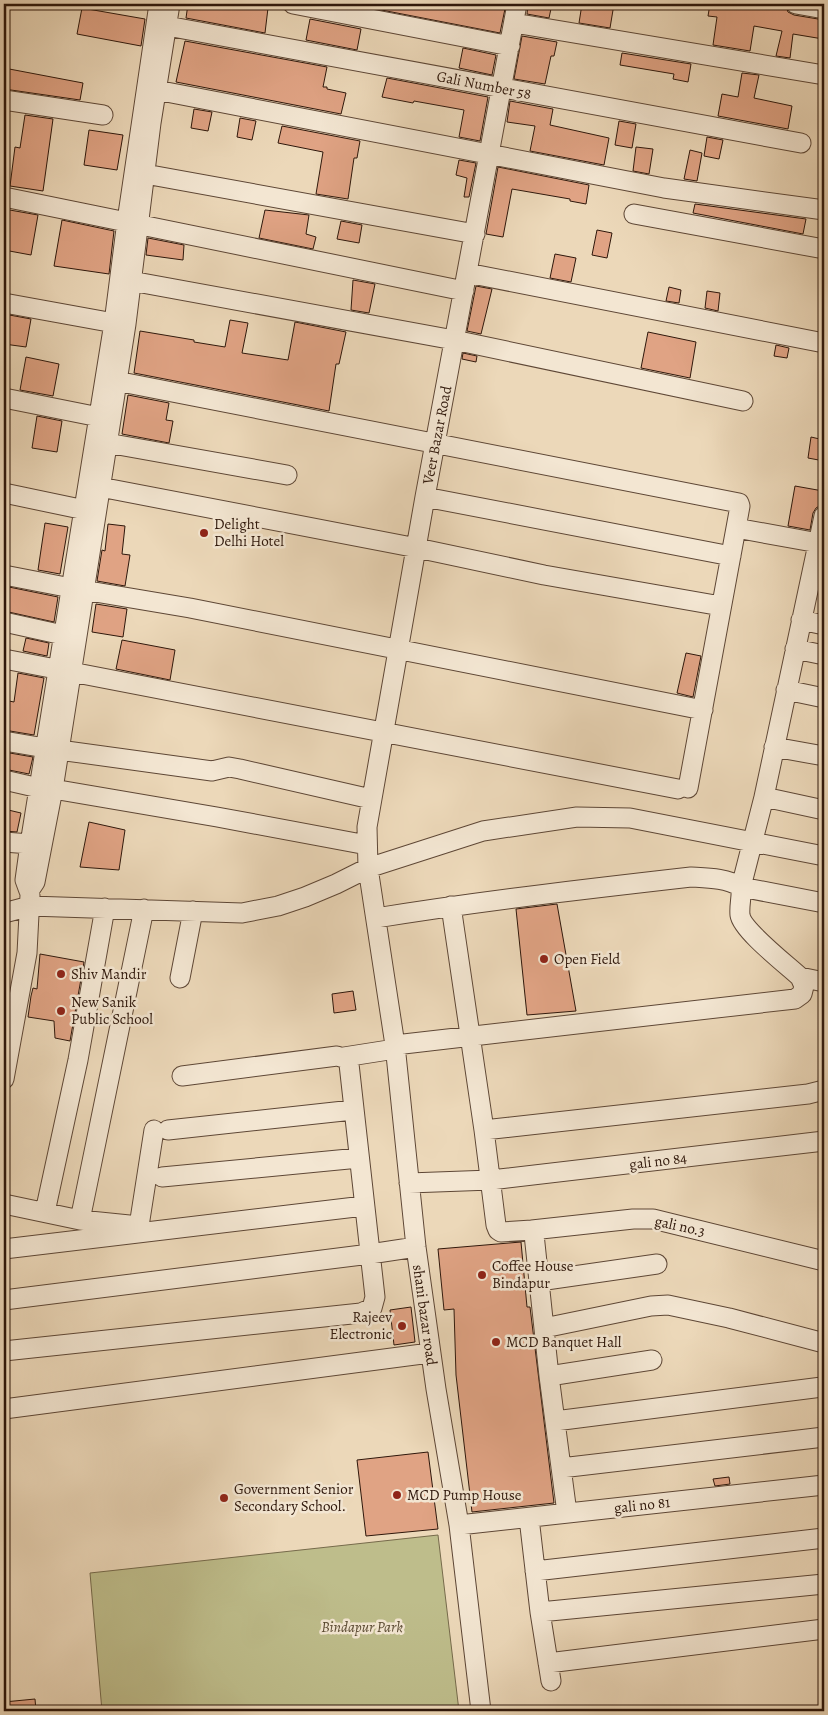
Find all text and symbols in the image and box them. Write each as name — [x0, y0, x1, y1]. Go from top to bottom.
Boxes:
street label: Gali Number 58 — [435, 66, 533, 104]
street label: Veer Bazar Road — [417, 383, 457, 487]
place label: Delight Delhi Hotel — [214, 514, 284, 551]
marker: Delight Delhi Hotel — [198, 527, 210, 539]
place label: Open Field — [554, 949, 621, 969]
marker: Open Field — [538, 953, 550, 965]
place label: Shiv Mandir — [71, 964, 147, 984]
marker: Shiv Mandir — [55, 968, 67, 980]
place label: New Sanik Public School — [71, 992, 153, 1029]
marker: New Sanik Public School — [55, 1005, 67, 1017]
street label: gali no 84 — [628, 1148, 688, 1174]
street label: gali no.3 — [653, 1211, 707, 1241]
place label: Coffee House Bindapur — [492, 1256, 574, 1293]
street label: shani bazar road — [408, 1263, 442, 1368]
marker: Coffee House Bindapur — [476, 1269, 488, 1281]
place label: Rajeev Electronic — [330, 1307, 392, 1344]
marker: Rajeev Electronic — [396, 1320, 408, 1332]
place label: MCD Banquet Hall — [506, 1332, 622, 1352]
marker: MCD Banquet Hall — [490, 1336, 502, 1348]
place label: Government Senior Secondary School. — [234, 1479, 354, 1516]
place label: MCD Pump House — [407, 1485, 522, 1505]
marker: MCD Pump House — [391, 1489, 403, 1501]
marker: Government Senior Secondary School. — [218, 1492, 230, 1504]
street label: gali no 81 — [613, 1492, 671, 1518]
park label: Bindapur Park — [321, 1617, 403, 1637]

